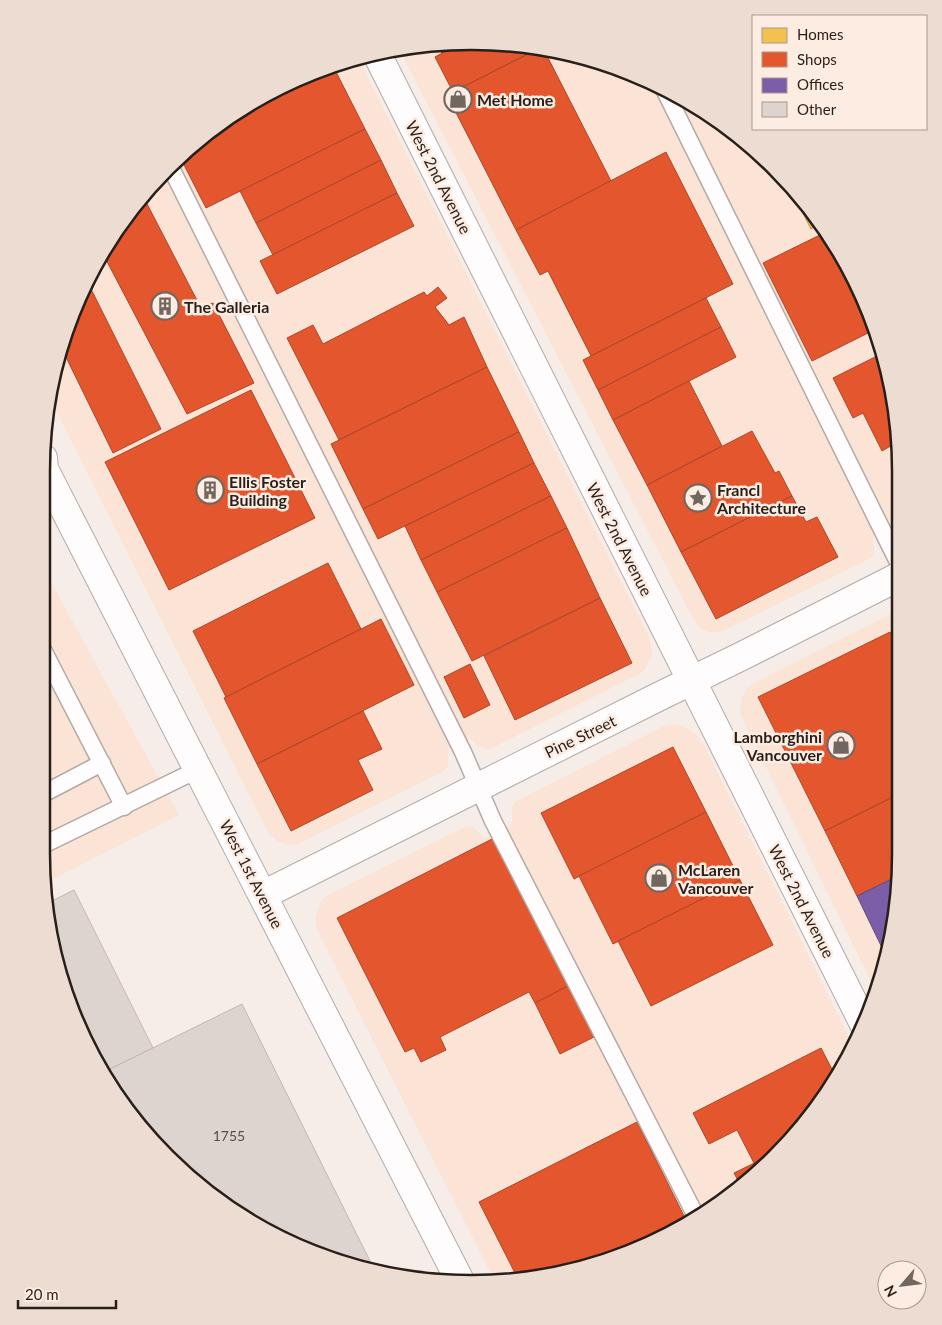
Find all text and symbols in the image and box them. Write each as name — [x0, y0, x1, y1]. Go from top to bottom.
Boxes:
legend — [752, 15, 927, 130]
text: Homes — [797, 25, 843, 43]
text: Shops — [797, 50, 837, 68]
text: Offices — [797, 75, 844, 93]
shop icon: Met Home — [443, 84, 473, 114]
place label: Met Home — [477, 90, 554, 109]
text: Other — [797, 100, 837, 118]
street label: West 2nd Avenue — [402, 117, 476, 237]
building icon: The Galleria — [150, 291, 180, 321]
place label: The Galleria — [184, 297, 269, 316]
place label: Ellis Foster Building — [229, 472, 306, 509]
building icon: Ellis Foster Building — [195, 475, 225, 505]
street label: West 2nd Avenue — [583, 479, 657, 599]
place label: Francl Architecture — [716, 480, 806, 517]
place icon: Francl Architecture — [683, 483, 713, 513]
street label: Pine Street — [541, 710, 619, 761]
place label: Lamborghini Vancouver — [733, 727, 822, 764]
shop icon: Lamborghini Vancouver — [826, 730, 856, 760]
street label: West 1st Avenue — [216, 817, 288, 931]
street label: West 2nd Avenue — [765, 841, 839, 961]
place label: McLaren Vancouver — [677, 860, 754, 897]
shop icon: McLaren Vancouver — [644, 863, 674, 893]
house number: 1755 — [213, 1127, 245, 1144]
north arrow — [877, 1260, 927, 1310]
scale bar — [18, 1278, 115, 1310]
text: N — [880, 1283, 900, 1300]
text: 20 m — [25, 1285, 59, 1303]

